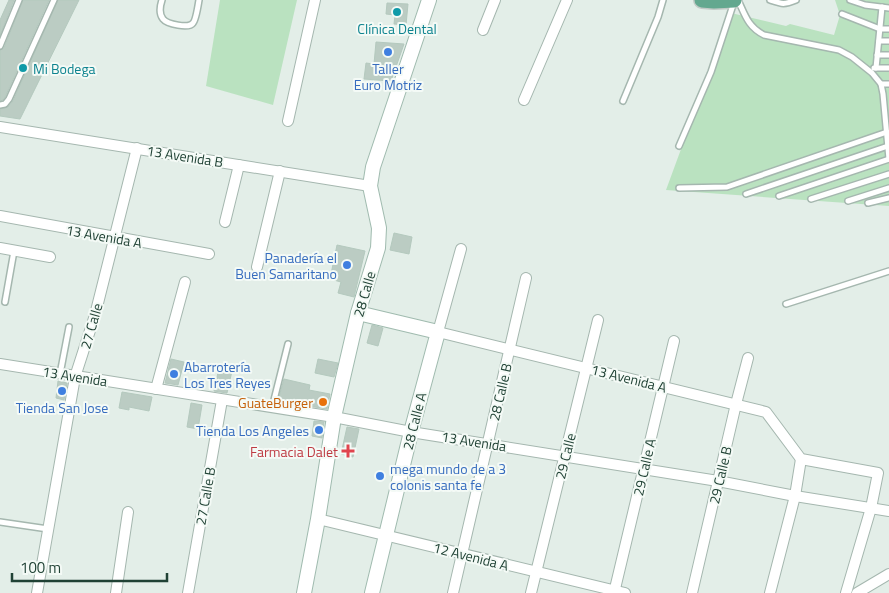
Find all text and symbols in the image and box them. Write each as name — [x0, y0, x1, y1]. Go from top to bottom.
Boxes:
marker: Clínica Dental — [391, 6, 403, 18]
place label: Clínica Dental — [357, 18, 437, 39]
marker: Taller Euro Motriz — [382, 46, 394, 58]
place label: Mi Bodega — [33, 58, 96, 79]
place label: Taller Euro Motriz — [354, 58, 422, 95]
marker: Mi Bodega — [17, 62, 29, 74]
street label: 13 Avenida B — [145, 140, 225, 172]
street label: 13 Avenida A — [64, 219, 144, 253]
place label: Panadería el Buen Samaritano — [235, 247, 337, 284]
marker: Panadería el Buen Samaritano — [341, 259, 353, 271]
street label: 28 Calle — [347, 269, 381, 319]
street label: 27 Calle — [74, 301, 108, 351]
place label: Abarrotería Los Tres Reyes — [184, 356, 271, 393]
street label: 13 Avenida A — [589, 359, 670, 398]
street label: 13 Avenida — [41, 361, 109, 391]
street label: 28 Calle B — [483, 361, 517, 423]
marker: Abarrotería Los Tres Reyes — [168, 368, 180, 380]
marker: Tienda San Jose — [56, 385, 68, 397]
street label: 28 Calle A — [397, 390, 431, 452]
place label: GuateBurger — [238, 392, 313, 413]
marker: GuateBurger — [317, 396, 329, 408]
place label: Tienda San Jose — [16, 397, 108, 418]
place label: Tienda Los Angeles — [196, 420, 309, 441]
marker: Tienda Los Angeles — [313, 424, 325, 436]
street label: 13 Avenida — [440, 426, 508, 456]
street label: 29 Calle — [549, 431, 581, 481]
street label: 29 Calle A — [627, 436, 661, 498]
place label: Farmacia Dalet — [250, 441, 338, 462]
street label: 29 Calle B — [703, 444, 737, 506]
marker: Farmacia Dalet — [342, 445, 354, 457]
place label: mega mundo de a 3 colonis santa fe — [390, 458, 506, 495]
street label: 27 Calle B — [190, 465, 220, 527]
marker: mega mundo de a 3 colonis santa fe — [374, 470, 386, 482]
street label: 12 Avenida A — [431, 537, 512, 576]
scale bar — [12, 550, 168, 582]
text: 100 m — [20, 556, 61, 579]

